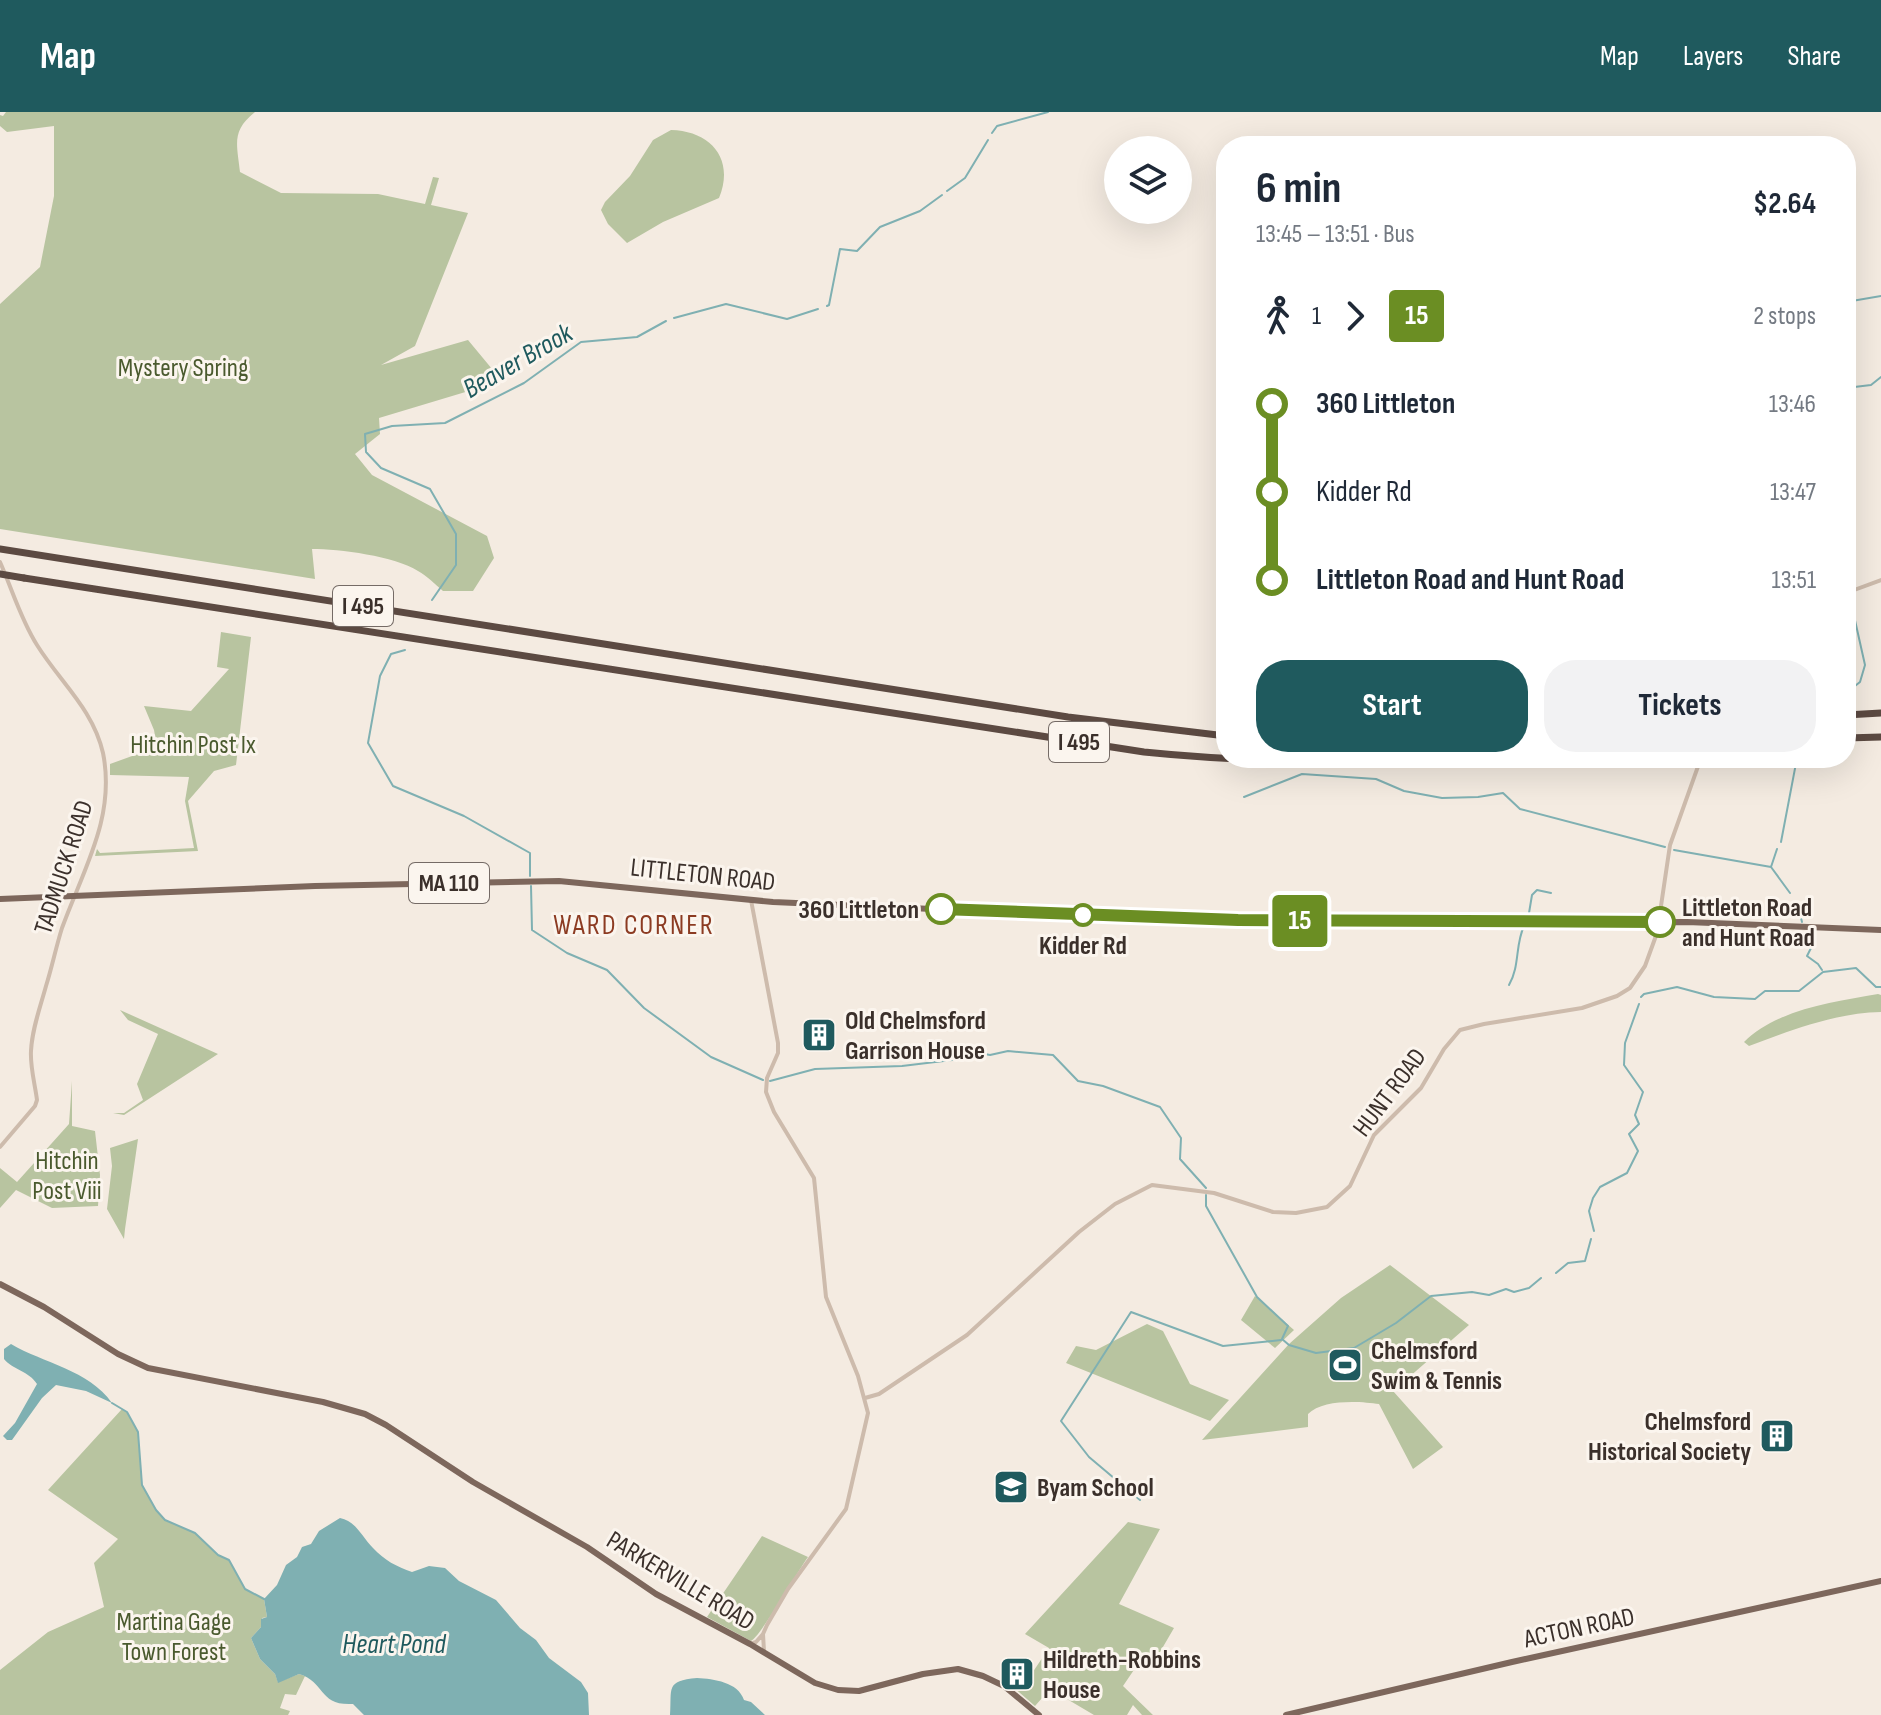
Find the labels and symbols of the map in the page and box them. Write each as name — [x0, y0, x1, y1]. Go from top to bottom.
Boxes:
water label: Beaver Brook — [457, 316, 580, 406]
park label: Mystery Spring — [118, 353, 248, 384]
road number: I 495 — [333, 586, 393, 626]
road number: I 495 — [1049, 722, 1109, 762]
park label: Hitchin Post Ix — [130, 730, 256, 761]
street label: TADMUCK ROAD — [28, 797, 101, 938]
street label: LITTLETON ROAD — [629, 852, 777, 898]
road number: MA 110 — [409, 863, 489, 903]
place label: Littleton Road and Hunt Road — [1682, 893, 1815, 954]
marker: 360 Littleton — [926, 894, 956, 924]
place label: 360 Littleton — [798, 895, 919, 926]
line badge: 15 — [1264, 895, 1336, 947]
marker: Kidder Rd — [1072, 904, 1094, 926]
marker: Littleton Road and Hunt Road — [1645, 907, 1675, 937]
district label: WARD CORNER — [553, 909, 715, 942]
place label: Kidder Rd — [1039, 931, 1127, 962]
place label: Old Chelmsford Garrison House — [845, 1006, 986, 1067]
building icon: Old Chelmsford Garrison House — [800, 1016, 838, 1054]
street label: HUNT ROAD — [1347, 1043, 1433, 1143]
park label: Hitchin Post Viii — [32, 1146, 102, 1207]
place label: Chelmsford Swim & Tennis — [1371, 1336, 1502, 1397]
sports icon: Chelmsford Swim & Tennis — [1326, 1346, 1364, 1384]
place label: Chelmsford Historical Society — [1588, 1407, 1751, 1468]
building icon: Chelmsford Historical Society — [1758, 1417, 1796, 1455]
school or university icon: Byam School — [992, 1468, 1030, 1506]
place label: Byam School — [1037, 1473, 1154, 1504]
street label: PARKERVILLE ROAD — [601, 1525, 760, 1638]
street label: ACTON ROAD — [1520, 1602, 1637, 1655]
park label: Martina Gage Town Forest — [117, 1607, 231, 1668]
water label: Heart Pond — [342, 1628, 447, 1661]
place label: Hildreth-Robbins House — [1043, 1645, 1201, 1706]
building icon: Hildreth-Robbins House — [998, 1655, 1036, 1693]

